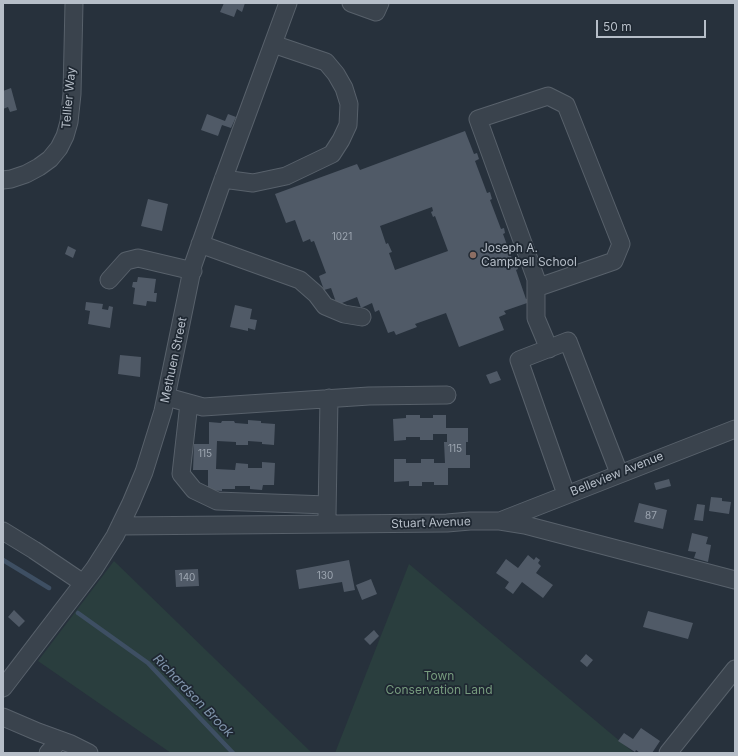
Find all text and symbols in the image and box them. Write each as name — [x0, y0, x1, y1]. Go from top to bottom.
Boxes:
scale bar — [598, 12, 708, 38]
text: 50 m — [603, 19, 632, 34]
street label: Tellier Way — [59, 67, 79, 129]
house number: 1021 — [332, 231, 352, 243]
place label: Joseph A. Campbell School — [481, 241, 577, 269]
marker: Joseph A. Campbell School — [468, 250, 478, 260]
street label: Methuen Street — [158, 316, 190, 404]
house number: 115 — [448, 443, 462, 455]
house number: 115 — [198, 448, 212, 460]
street label: Belleview Avenue — [568, 449, 666, 499]
house number: 87 — [645, 510, 657, 522]
street label: Stuart Avenue — [391, 514, 471, 532]
house number: 130 — [317, 570, 333, 582]
house number: 140 — [179, 572, 195, 584]
water label: Richardson Brook — [149, 651, 237, 741]
park label: Town Conservation Land — [386, 669, 492, 697]

